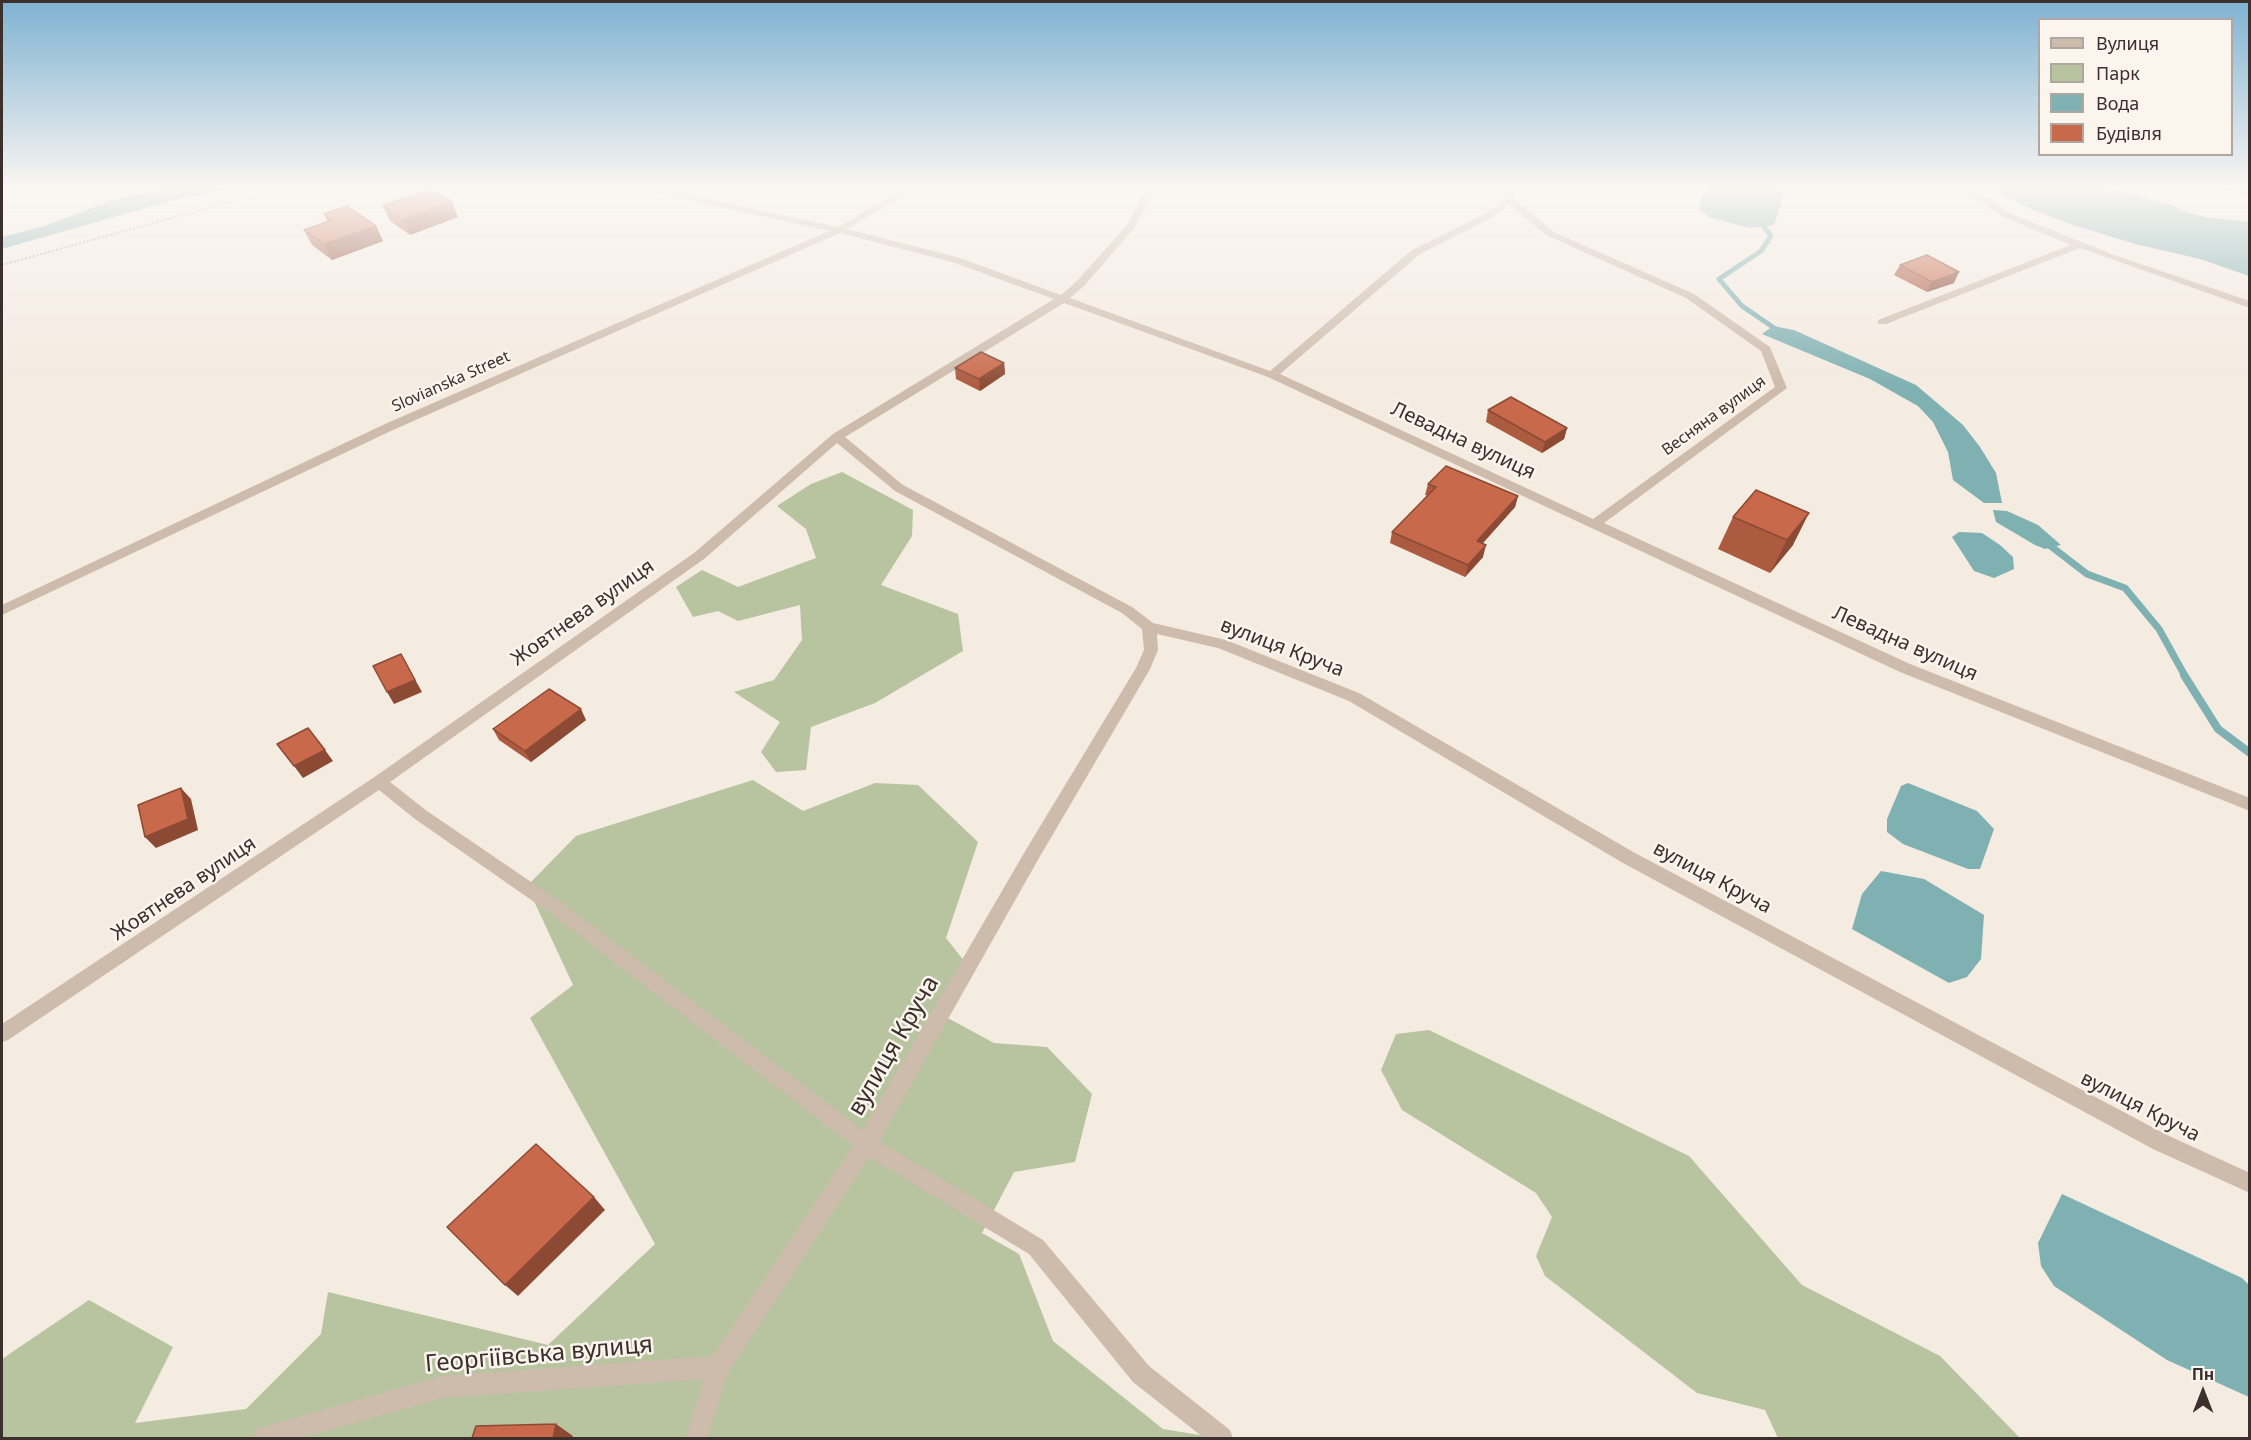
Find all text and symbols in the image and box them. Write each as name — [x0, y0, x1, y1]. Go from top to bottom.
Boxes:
legend — [2038, 18, 2233, 156]
text: Вулиця — [2096, 31, 2159, 55]
text: Парк — [2096, 61, 2140, 85]
text: Вода — [2096, 91, 2139, 115]
text: Будівля — [2096, 121, 2162, 145]
street label: Slovianska Street — [389, 347, 513, 417]
street label: Весняна вулиця — [1658, 372, 1770, 460]
street label: Левадна вулиця — [1387, 397, 1539, 485]
street label: Жовтнева вулиця — [507, 555, 659, 671]
street label: Левадна вулиця — [1829, 601, 1981, 687]
street label: вулиця Круча — [1217, 613, 1347, 683]
street label: Жовтнева вулиця — [107, 832, 261, 946]
street label: вулиця Круча — [1649, 837, 1775, 919]
street label: вулиця Круча — [842, 971, 946, 1121]
street label: вулиця Круча — [2076, 1067, 2204, 1147]
street label: Георгіївська вулиця — [424, 1331, 654, 1379]
north arrow — [2173, 1362, 2233, 1422]
text: Пн — [2192, 1363, 2214, 1385]

